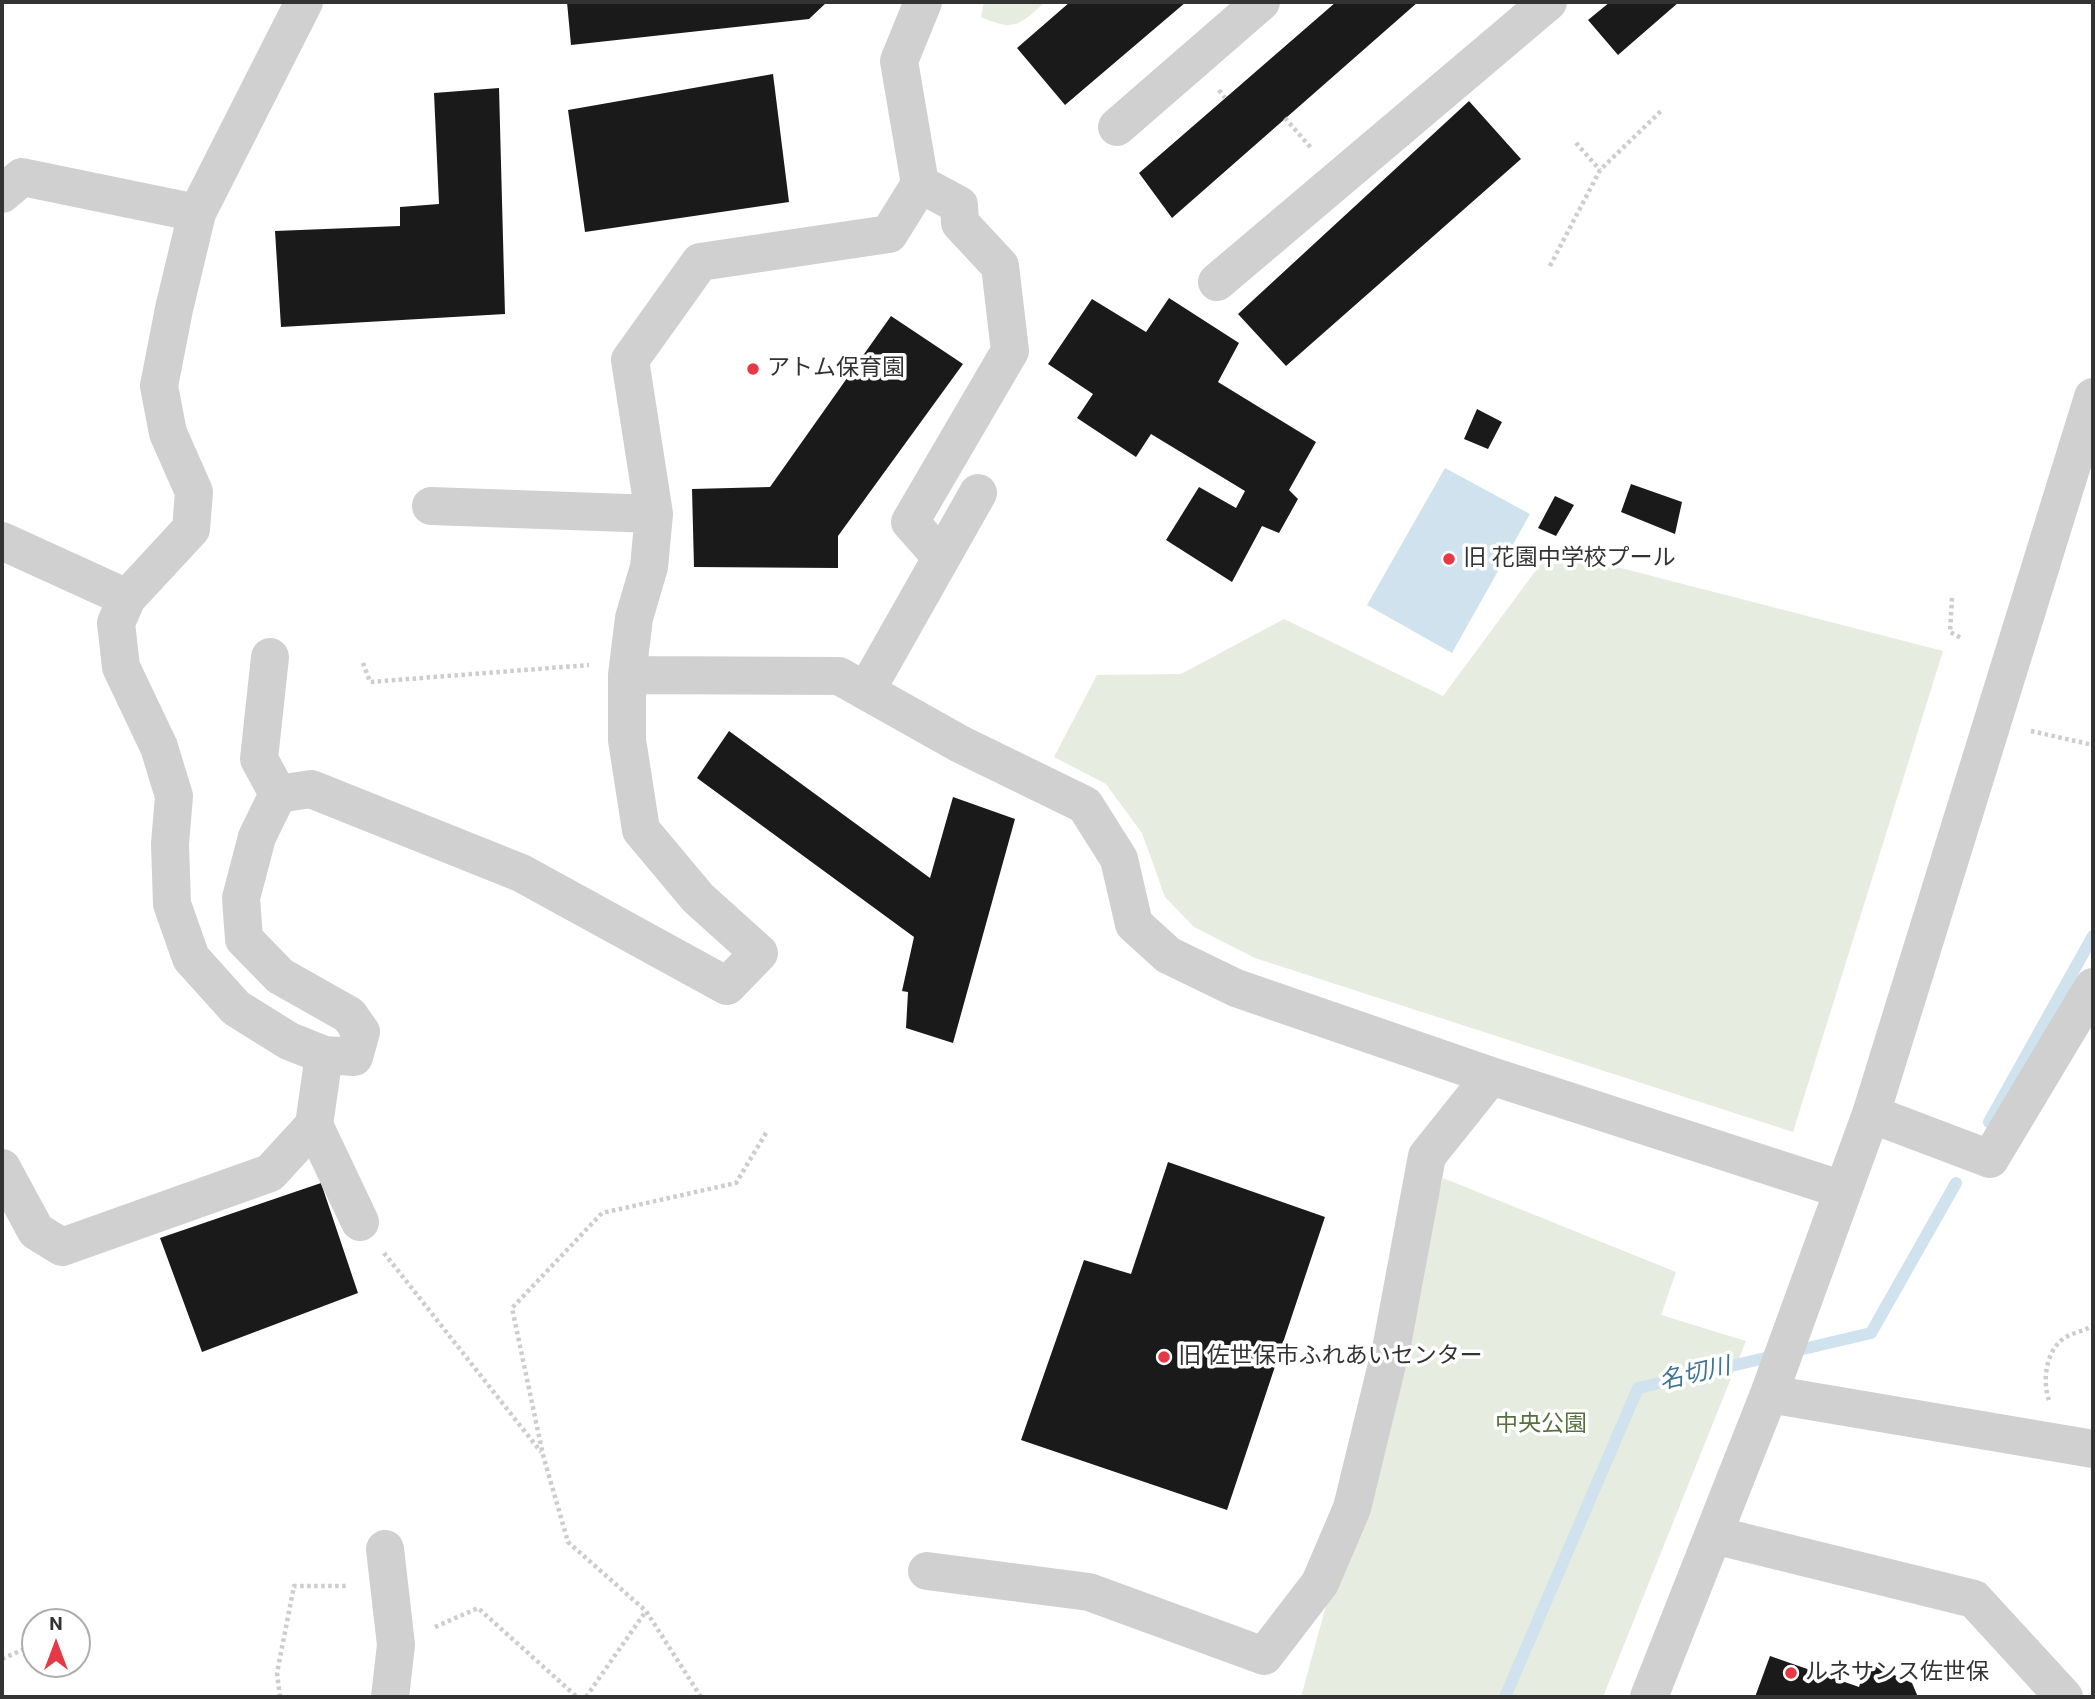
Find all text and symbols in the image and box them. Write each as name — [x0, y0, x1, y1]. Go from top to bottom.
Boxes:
place label: アトム保育園 — [767, 355, 905, 383]
marker: アトム保育園 — [745, 361, 761, 377]
place label: 旧 花園中学校プール — [1463, 545, 1676, 573]
marker: 旧 花園中学校プール — [1441, 551, 1457, 567]
place label: 旧 佐世保市ふれあいセンター — [1178, 1343, 1483, 1371]
marker: 旧 佐世保市ふれあいセンター — [1156, 1349, 1172, 1365]
water label: 名切川 — [1657, 1353, 1733, 1397]
park label: 中央公園 — [1495, 1411, 1587, 1439]
north arrow — [21, 1608, 91, 1678]
text: N — [49, 1612, 63, 1635]
place label: ルネサンス佐世保 — [1805, 1659, 1989, 1687]
marker: ルネサンス佐世保 — [1783, 1665, 1799, 1681]

